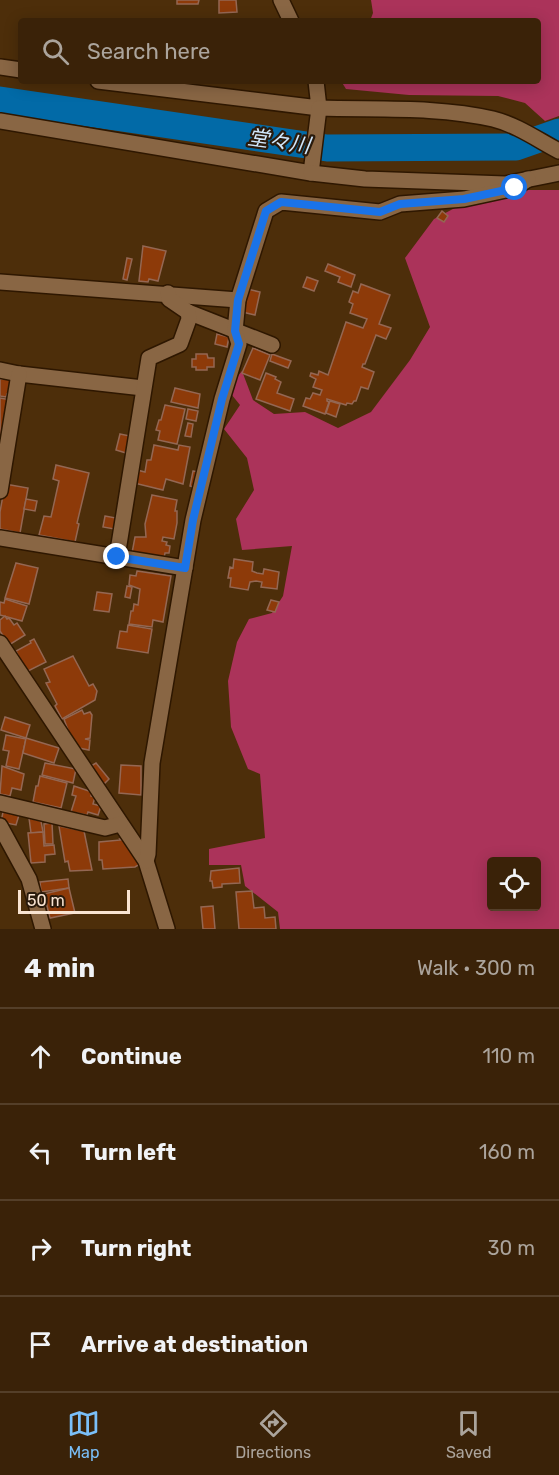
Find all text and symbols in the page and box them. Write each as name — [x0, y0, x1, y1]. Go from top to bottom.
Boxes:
search box — [18, 18, 541, 84]
icon: search — [39, 35, 72, 68]
text: Search here — [87, 38, 210, 65]
water label: 堂々川 — [246, 124, 314, 158]
route start — [501, 174, 527, 200]
route end — [103, 543, 129, 569]
map controls — [487, 857, 541, 911]
button: locate — [487, 857, 541, 911]
scale bar — [18, 887, 130, 914]
text: 50 m — [27, 891, 65, 910]
text: 4 min — [24, 953, 95, 984]
text: Walk · 300 m — [417, 956, 535, 980]
icon: ahead — [24, 1040, 57, 1073]
text: Continue — [81, 1043, 182, 1070]
text: 110 m — [483, 1044, 535, 1068]
icon: left — [24, 1136, 57, 1169]
text: Turn left — [81, 1139, 176, 1166]
text: 160 m — [479, 1140, 535, 1164]
icon: right — [24, 1232, 57, 1265]
text: Turn right — [81, 1235, 191, 1262]
text: 30 m — [488, 1236, 535, 1260]
icon: arrive — [24, 1328, 57, 1361]
text: Arrive at destination — [81, 1331, 308, 1358]
tab: Map — [67, 1407, 100, 1462]
tab: Directions — [235, 1407, 311, 1462]
tab: Saved — [446, 1407, 492, 1462]

